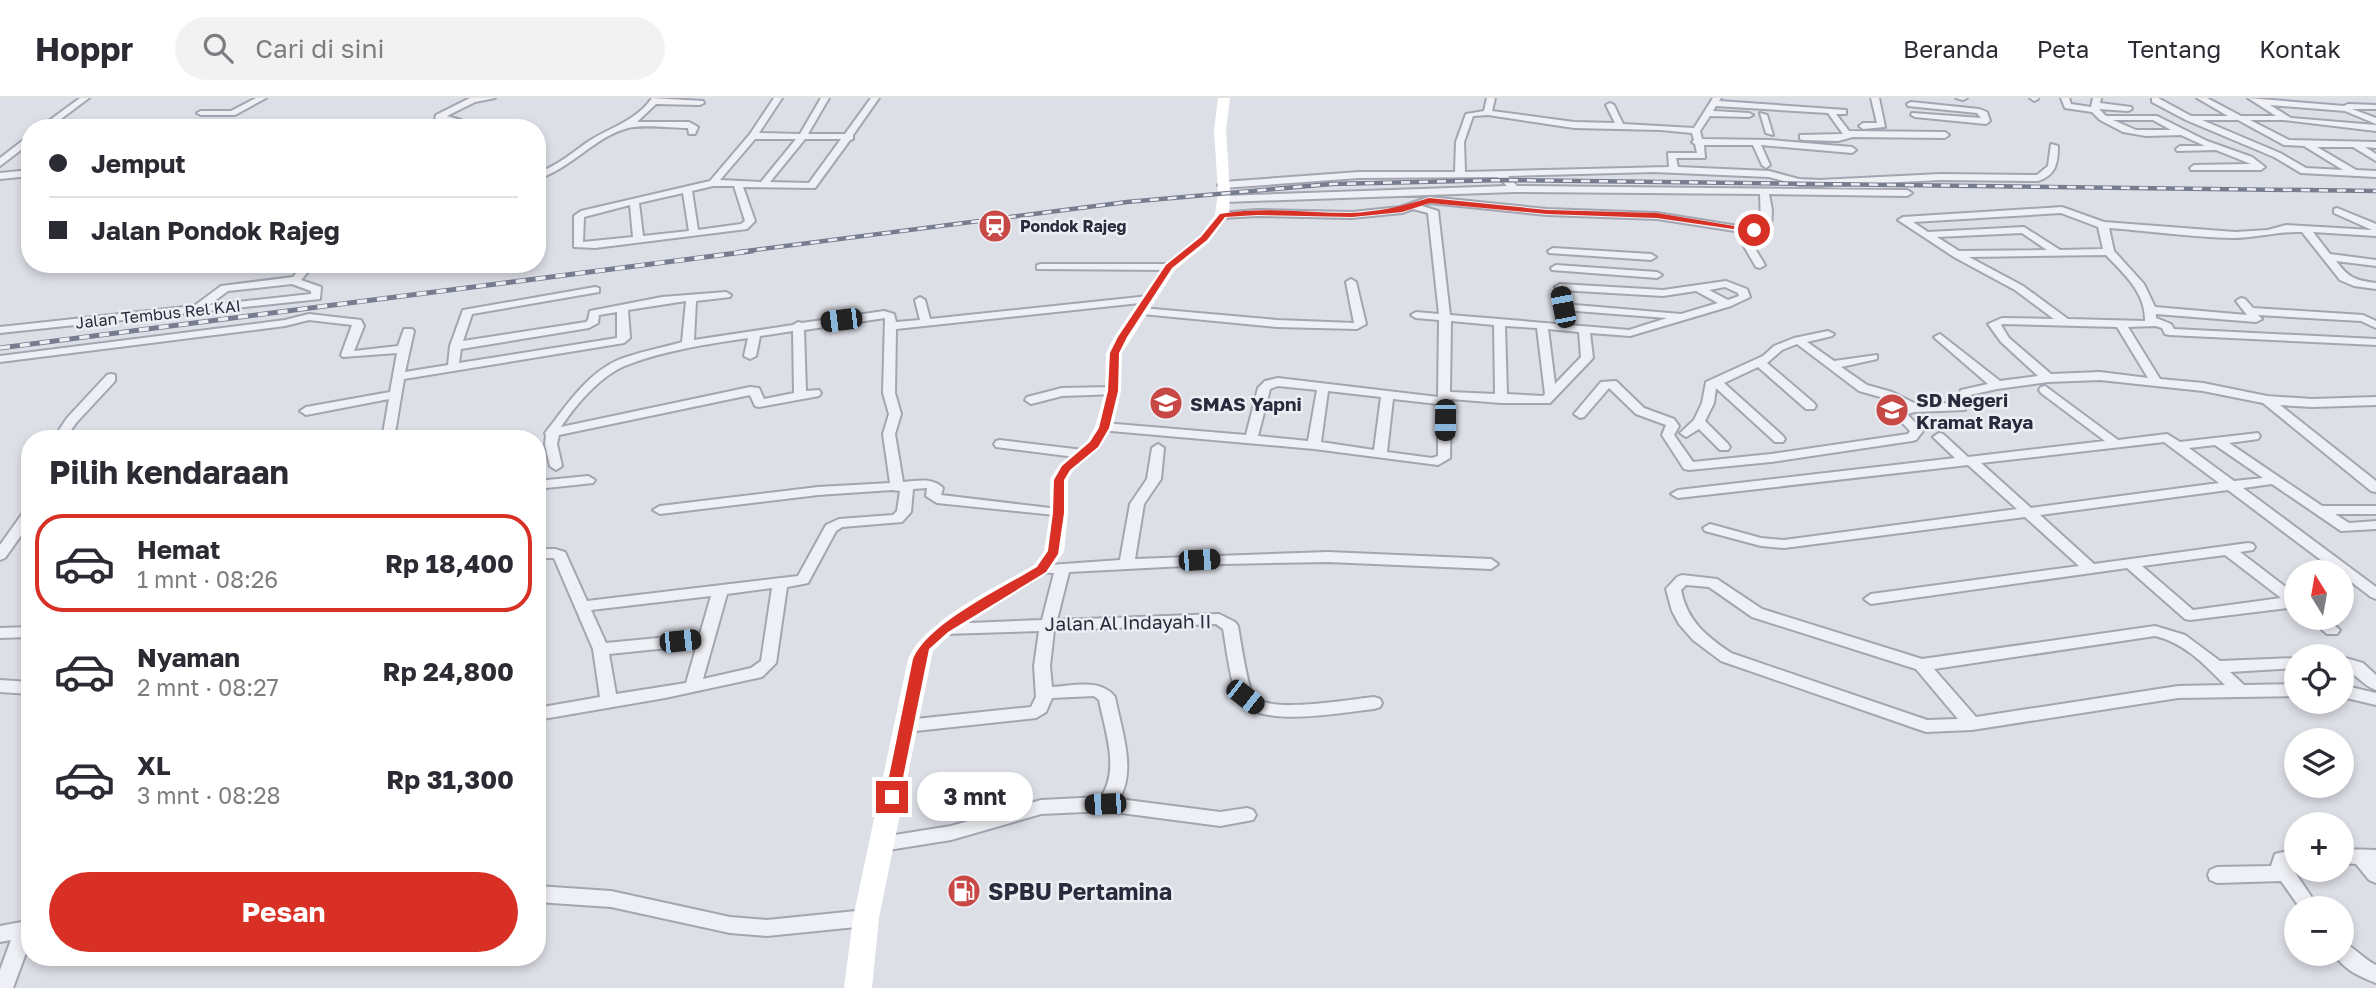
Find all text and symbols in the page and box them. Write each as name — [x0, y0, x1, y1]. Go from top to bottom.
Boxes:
search box — [175, 17, 665, 80]
text: Hoppr — [35, 29, 133, 68]
icon: search — [199, 29, 237, 67]
text: Cari di sini — [255, 33, 385, 64]
text: Beranda — [1903, 34, 1999, 63]
text: Peta — [2037, 34, 2089, 63]
text: Tentang — [2127, 34, 2221, 63]
text: Kontak — [2259, 34, 2341, 63]
text: Jemput — [91, 148, 186, 179]
station icon: Pondok Rajeg — [976, 207, 1014, 245]
route start — [1738, 214, 1770, 246]
text: Jalan Pondok Rajeg — [91, 215, 340, 246]
place label: Pondok Rajeg — [1020, 216, 1127, 236]
car — [1549, 284, 1578, 330]
street label: Jalan Tembus Rel KAI — [74, 295, 242, 333]
car — [819, 307, 864, 333]
school or university icon: SMAS Yapni — [1147, 384, 1185, 422]
place label: SD Negeri Kramat Raya — [1916, 388, 2033, 433]
school or university icon: SD Negeri Kramat Raya — [1873, 391, 1911, 429]
place label: SMAS Yapni — [1190, 392, 1302, 415]
car — [1435, 399, 1456, 441]
text: Pilih kendaraan — [49, 453, 289, 491]
icon: car — [53, 532, 116, 595]
text: Hemat — [137, 534, 220, 565]
text: Rp 18,400 — [385, 548, 514, 579]
car — [1178, 548, 1221, 572]
north arrow — [2284, 560, 2354, 630]
map controls — [2284, 560, 2354, 966]
text: 1 mnt · 08:26 — [137, 565, 278, 593]
street label: Jalan Al Indayah II — [1045, 609, 1211, 635]
car — [659, 628, 702, 654]
icon: car — [53, 640, 116, 703]
text: Nyaman — [137, 642, 240, 673]
button: locate — [2284, 644, 2354, 714]
text: Rp 24,800 — [383, 656, 514, 687]
text: 2 mnt · 08:27 — [137, 673, 279, 701]
car — [1222, 676, 1269, 718]
button: layers — [2284, 728, 2354, 798]
icon: car — [53, 748, 116, 811]
text: XL — [137, 750, 171, 781]
text: Rp 31,300 — [386, 764, 514, 795]
callout: 3 mnt — [917, 772, 1032, 822]
text: 3 mnt · 08:28 — [137, 781, 281, 809]
route end — [876, 781, 908, 813]
text: 3 mnt — [943, 782, 1007, 810]
car — [1084, 793, 1127, 815]
button: + — [2284, 812, 2354, 882]
button: Pesan — [49, 872, 518, 952]
fuel station icon: SPBU Pertamina — [945, 872, 983, 910]
place label: SPBU Pertamina — [988, 877, 1172, 905]
button: − — [2284, 896, 2354, 966]

